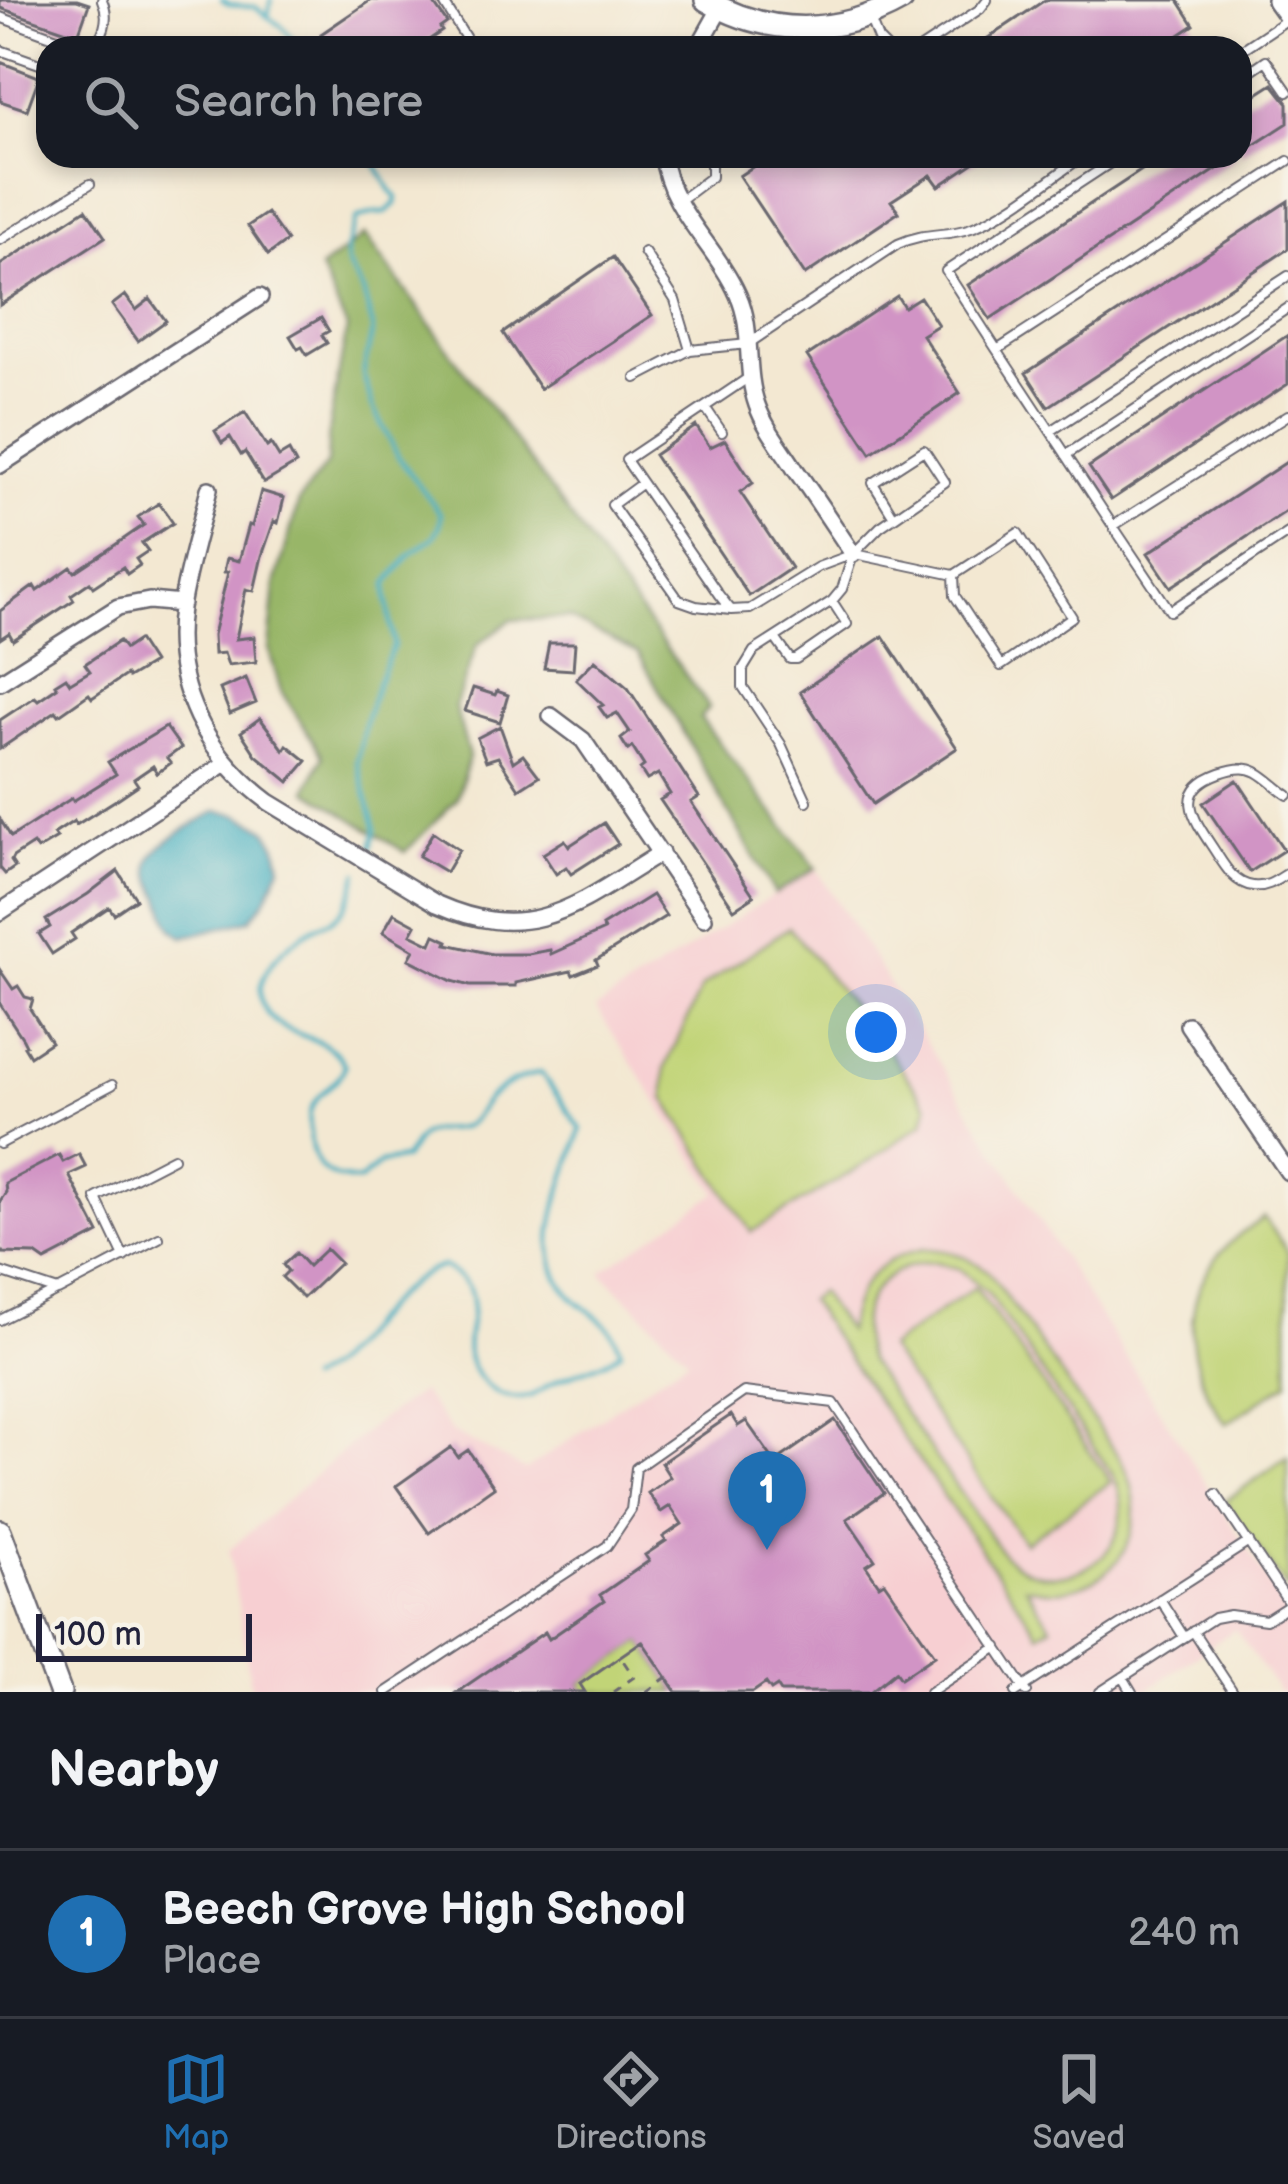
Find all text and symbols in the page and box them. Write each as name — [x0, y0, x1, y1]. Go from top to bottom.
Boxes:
search box — [36, 36, 1252, 168]
icon: search — [78, 69, 144, 135]
text: Search here — [174, 75, 423, 130]
your location — [846, 1002, 906, 1062]
pin: 1 — [728, 1451, 806, 1550]
scale bar — [36, 1608, 252, 1661]
text: 100 m — [54, 1615, 142, 1655]
text: Nearby — [48, 1740, 219, 1801]
text: Beech Grove High School — [162, 1883, 686, 1938]
text: 1 — [79, 1910, 95, 1957]
text: 240 m — [1128, 1910, 1240, 1957]
text: Place — [162, 1938, 261, 1985]
tab: Map — [163, 2046, 229, 2158]
tab: Directions — [555, 2046, 707, 2158]
tab: Saved — [1032, 2046, 1125, 2158]

